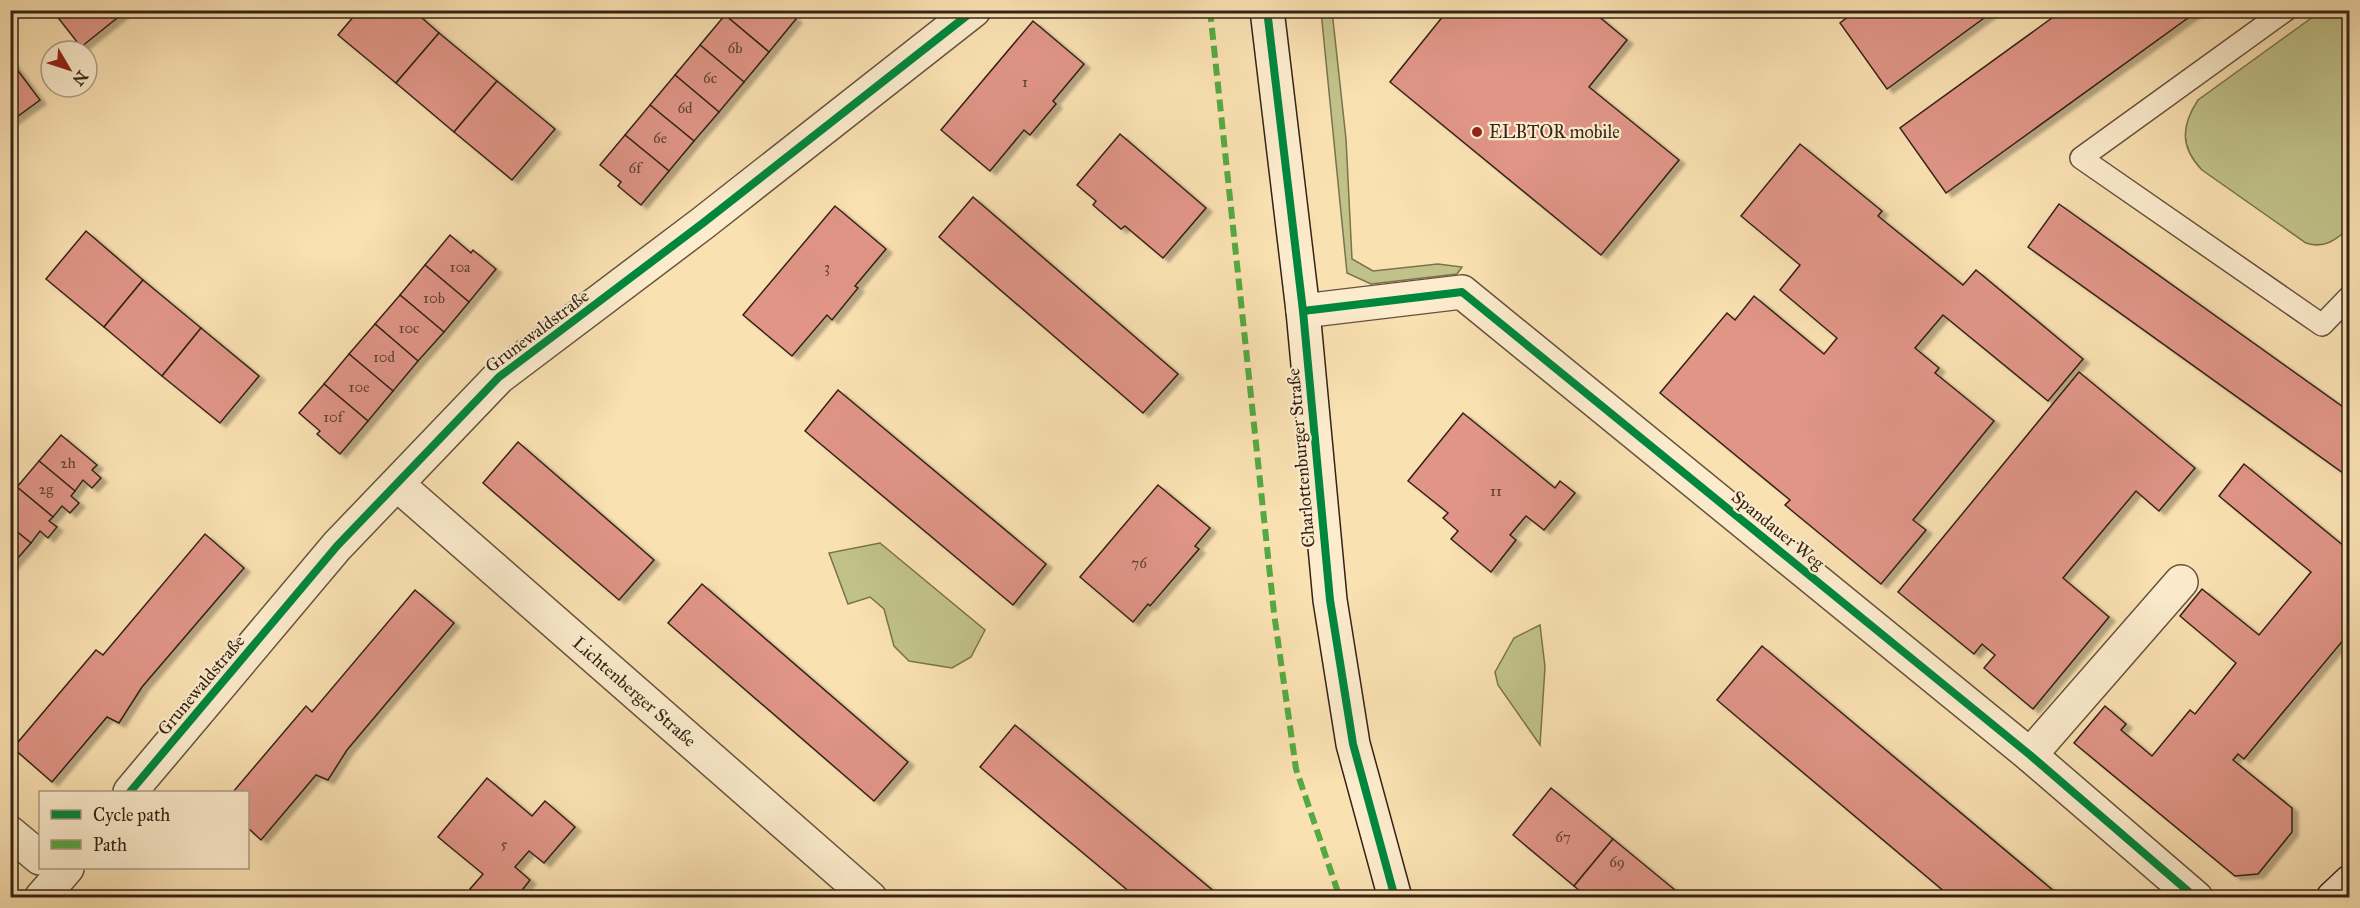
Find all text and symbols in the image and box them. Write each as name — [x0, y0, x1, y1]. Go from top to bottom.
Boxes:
north arrow — [39, 39, 99, 99]
house number: 6b — [728, 39, 742, 57]
text: N — [68, 67, 92, 90]
house number: 6c — [703, 69, 717, 87]
house number: 1 — [1022, 73, 1028, 91]
house number: 6d — [677, 99, 693, 117]
place label: ELBTOR mobile — [1489, 121, 1620, 143]
marker: ELBTOR mobile — [1470, 125, 1484, 139]
house number: 6e — [653, 129, 667, 147]
house number: 6f — [629, 159, 644, 177]
house number: 10a — [450, 258, 471, 276]
house number: 3 — [824, 258, 830, 276]
street label: Grunewaldstraße — [481, 285, 593, 377]
house number: 10b — [423, 289, 445, 307]
house number: 10c — [399, 319, 419, 337]
house number: 10d — [373, 348, 396, 366]
street label: Charlottenburger Straße — [1282, 367, 1321, 549]
house number: 10e — [349, 378, 369, 396]
house number: 10f — [323, 408, 346, 426]
house number: 2h — [60, 454, 77, 472]
house number: 2g — [39, 480, 54, 498]
house number: 11 — [1490, 482, 1502, 500]
street label: Spandauer Weg — [1726, 486, 1829, 575]
house number: 76 — [1131, 554, 1148, 572]
street label: Grunewaldstraße — [153, 630, 249, 740]
street label: Lichtenberger Straße — [568, 632, 701, 752]
legend — [39, 791, 249, 869]
text: Cycle path — [93, 804, 170, 826]
house number: 67 — [1555, 828, 1571, 846]
text: Path — [93, 834, 127, 856]
house number: 5 — [501, 835, 508, 853]
house number: 69 — [1609, 853, 1625, 871]

